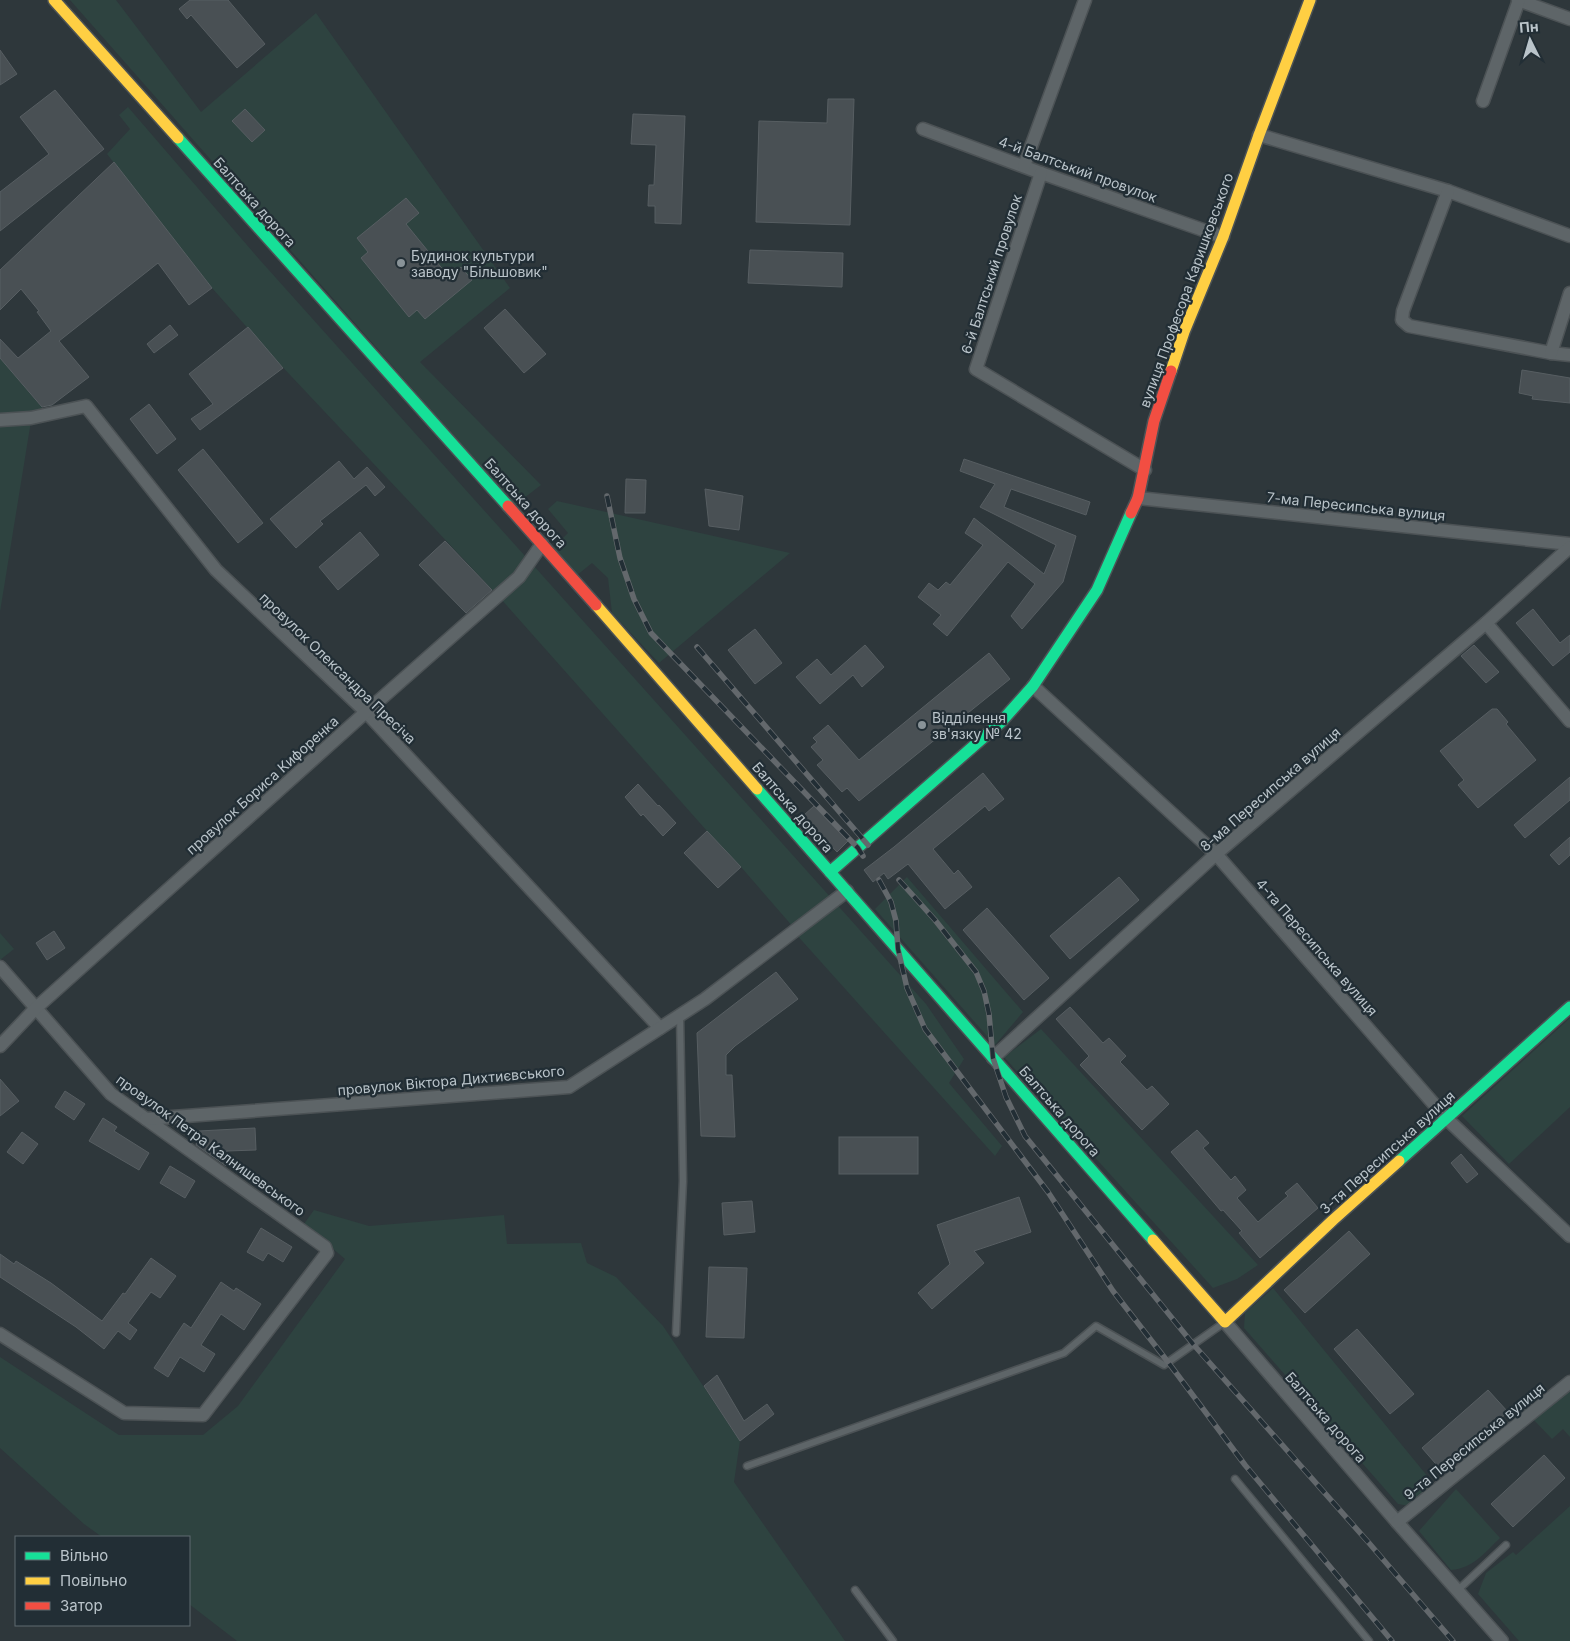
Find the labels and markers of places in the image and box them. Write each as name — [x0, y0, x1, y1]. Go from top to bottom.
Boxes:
place label: Будинок культури заводу "Більшовик" — [411, 247, 548, 280]
marker: Будинок культури заводу "Більшовик" — [395, 257, 407, 269]
place label: Відділення зв'язку № 42 — [932, 709, 1022, 742]
marker: Відділення зв'язку № 42 — [916, 719, 928, 731]

